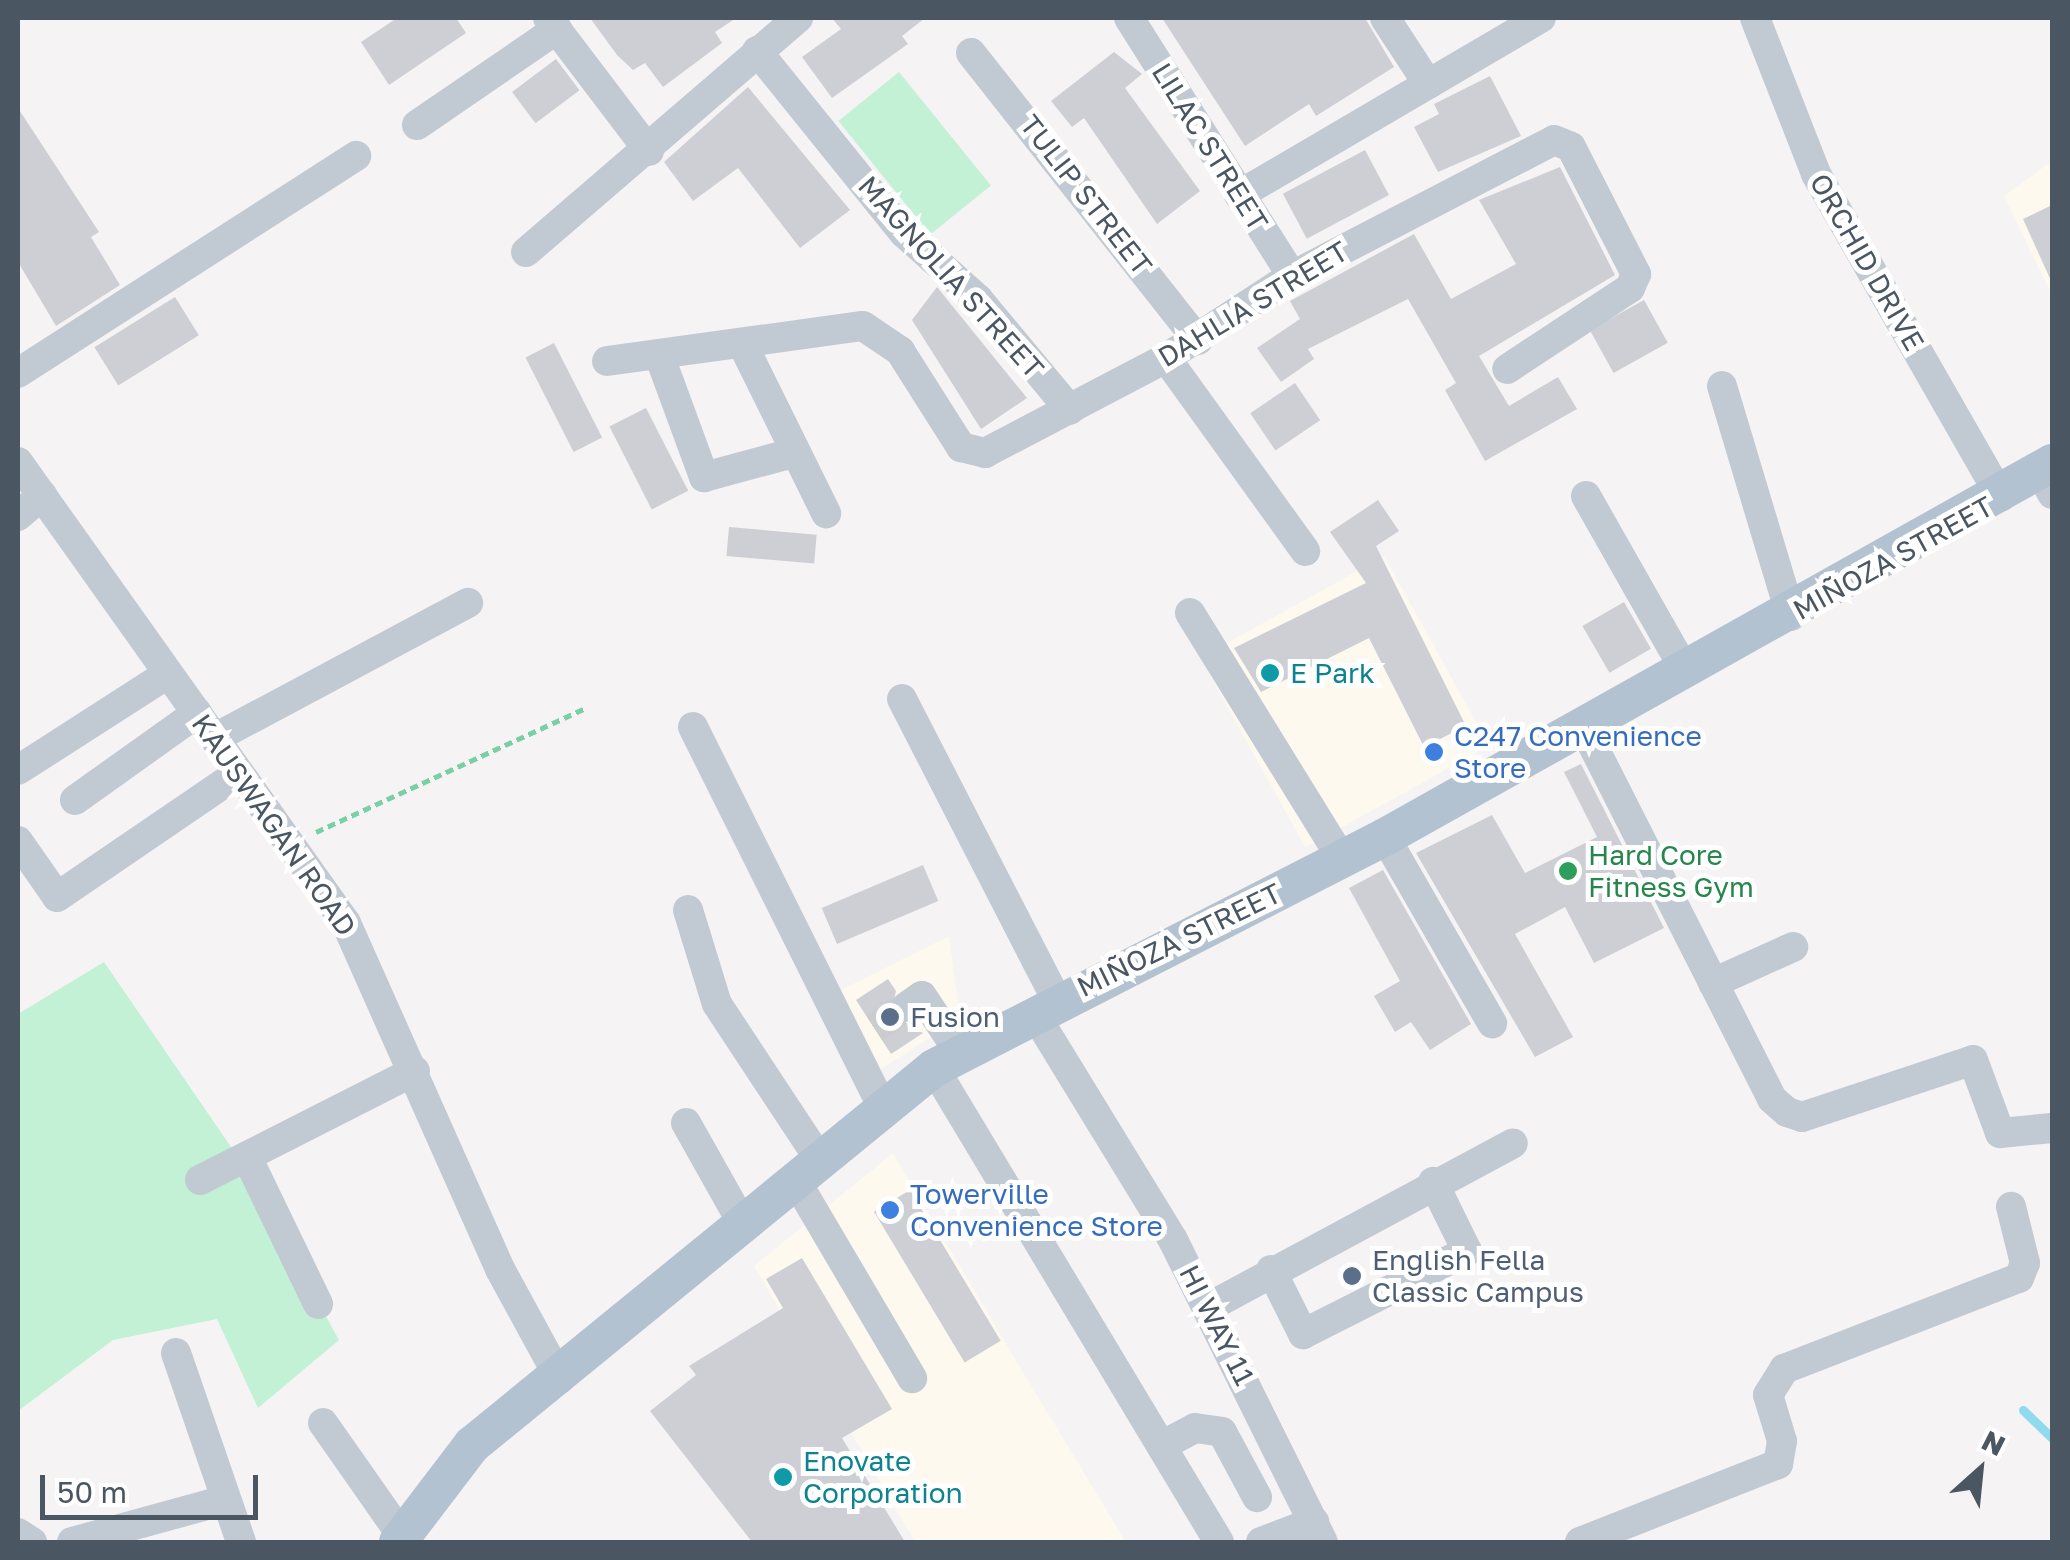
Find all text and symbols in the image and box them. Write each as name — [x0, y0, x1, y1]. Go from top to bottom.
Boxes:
street label: LILAC STREET — [1145, 57, 1275, 237]
street label: TULIP STREET — [1013, 108, 1159, 282]
street label: ORCHID DRIVE — [1803, 168, 1931, 356]
street label: MAGNOLIA STREET — [851, 169, 1051, 385]
street label: DAHLIA STREET — [1152, 234, 1354, 374]
street label: MIÑOZA STREET — [1787, 489, 1999, 627]
place label: E Park — [1290, 656, 1375, 690]
marker: E Park — [1259, 662, 1281, 684]
street label: KAUSWAGAN ROAD — [185, 708, 363, 942]
place label: C247 Convenience Store — [1454, 719, 1702, 785]
marker: C247 Convenience Store — [1423, 741, 1445, 763]
place label: Hard Core Fitness Gym — [1588, 838, 1754, 904]
marker: Hard Core Fitness Gym — [1557, 860, 1579, 882]
street label: MIÑOZA STREET — [1071, 876, 1287, 1004]
place label: Fusion — [910, 1000, 1000, 1034]
marker: Fusion — [879, 1006, 901, 1028]
place label: Towerville Convenience Store — [910, 1177, 1163, 1243]
marker: Towerville Convenience Store — [879, 1199, 901, 1221]
place label: English Fella Classic Campus — [1372, 1243, 1584, 1309]
street label: HI WAY 11 — [1172, 1259, 1262, 1391]
marker: English Fella Classic Campus — [1341, 1265, 1363, 1287]
north arrow — [1930, 1420, 2030, 1520]
text: N — [1977, 1423, 2011, 1462]
place label: Enovate Corporation — [803, 1444, 963, 1510]
scale bar — [45, 1455, 262, 1517]
marker: Enovate Corporation — [772, 1466, 794, 1488]
text: 50 m — [57, 1474, 127, 1510]

